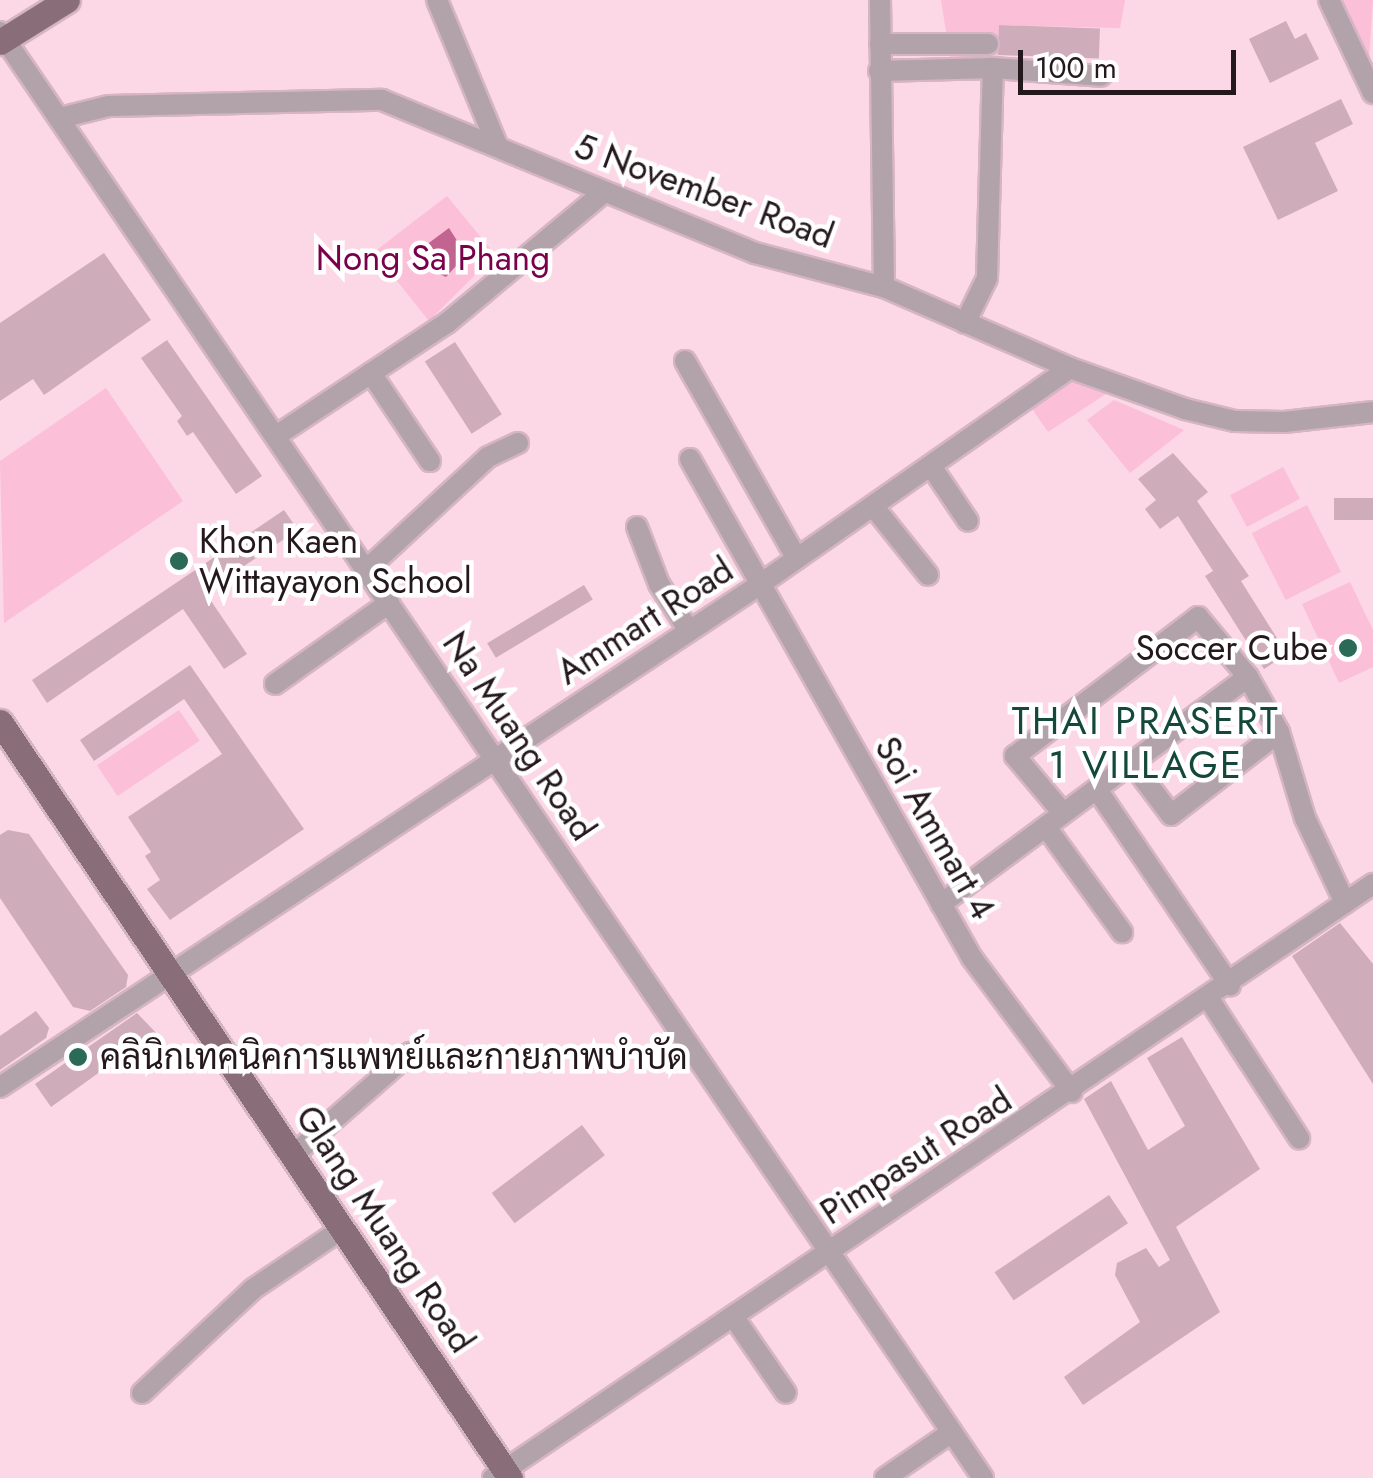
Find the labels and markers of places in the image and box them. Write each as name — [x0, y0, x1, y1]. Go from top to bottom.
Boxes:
place label: Khon Kaen Wittayayon School — [199, 520, 472, 602]
marker: Khon Kaen Wittayayon School — [168, 550, 190, 572]
place label: Soccer Cube — [1135, 627, 1328, 669]
marker: Soccer Cube — [1337, 637, 1359, 659]
place label: คลินิกเทคนิคการแพทย์และกายภาพบำบัด — [100, 1036, 688, 1078]
marker: คลินิกเทคนิคการแพทย์และกายภาพบำบัด — [65, 1044, 91, 1070]

